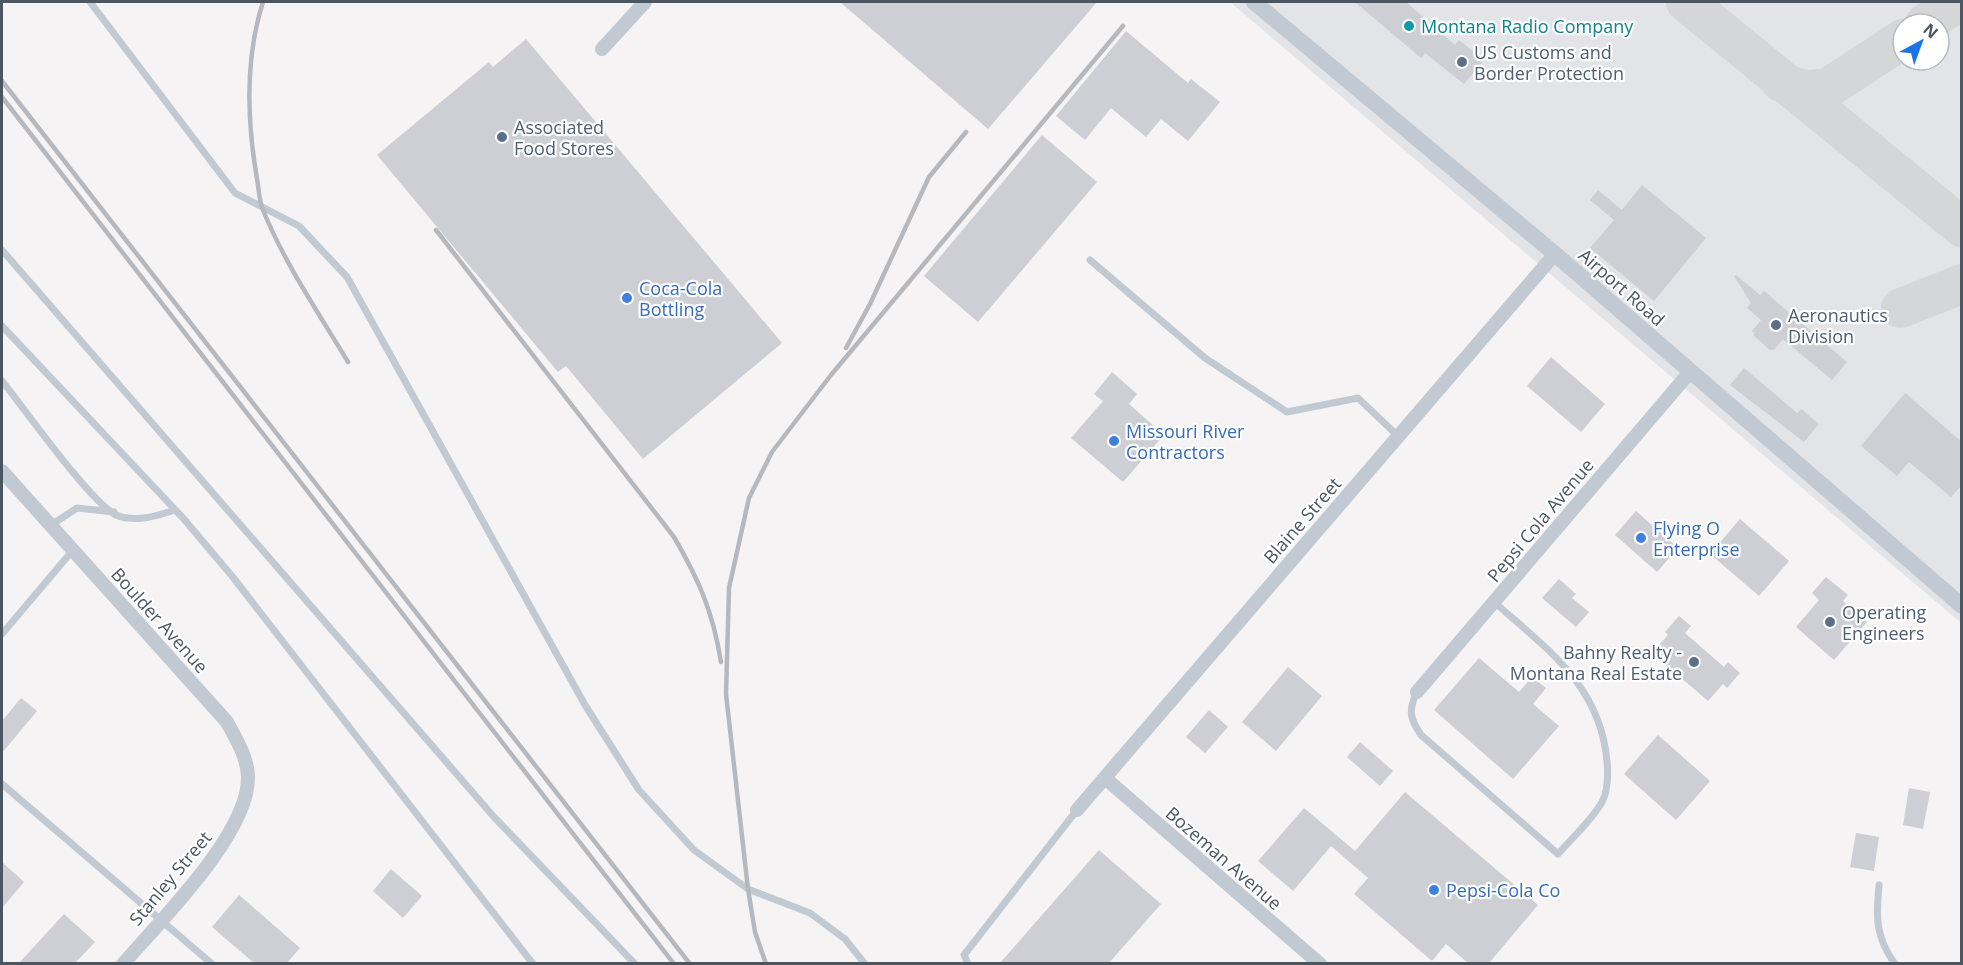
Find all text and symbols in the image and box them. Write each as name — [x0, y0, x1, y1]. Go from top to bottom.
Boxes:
north arrow — [1891, 12, 1951, 72]
place label: Montana Radio Company — [1421, 14, 1634, 38]
text: N — [1919, 18, 1943, 43]
marker: Montana Radio Company — [1402, 19, 1416, 33]
place label: US Customs and Border Protection — [1474, 40, 1624, 85]
marker: US Customs and Border Protection — [1455, 55, 1469, 69]
place label: Associated Food Stores — [514, 115, 614, 160]
marker: Associated Food Stores — [495, 130, 509, 144]
street label: Airport Road — [1574, 243, 1670, 331]
place label: Coca-Cola Bottling — [639, 276, 722, 321]
marker: Coca-Cola Bottling — [620, 291, 634, 305]
place label: Aeronautics Division — [1788, 303, 1888, 348]
marker: Aeronautics Division — [1769, 318, 1783, 332]
place label: Missouri River Contractors — [1126, 419, 1245, 464]
marker: Missouri River Contractors — [1107, 434, 1121, 448]
street label: Pepsi Cola Avenue — [1481, 453, 1599, 587]
street label: Blaine Street — [1258, 472, 1346, 568]
place label: Flying O Enterprise — [1653, 516, 1740, 561]
marker: Flying O Enterprise — [1634, 531, 1648, 545]
street label: Boulder Avenue — [106, 562, 214, 678]
place label: Operating Engineers — [1842, 600, 1926, 645]
marker: Operating Engineers — [1823, 615, 1837, 629]
place label: Bahny Realty - Montana Real Estate — [1510, 640, 1682, 685]
marker: Bahny Realty - Montana Real Estate — [1687, 655, 1701, 669]
street label: Bozeman Avenue — [1161, 801, 1287, 915]
street label: Stanley Street — [124, 826, 216, 930]
place label: Pepsi-Cola Co — [1446, 878, 1560, 902]
marker: Pepsi-Cola Co — [1427, 883, 1441, 897]

